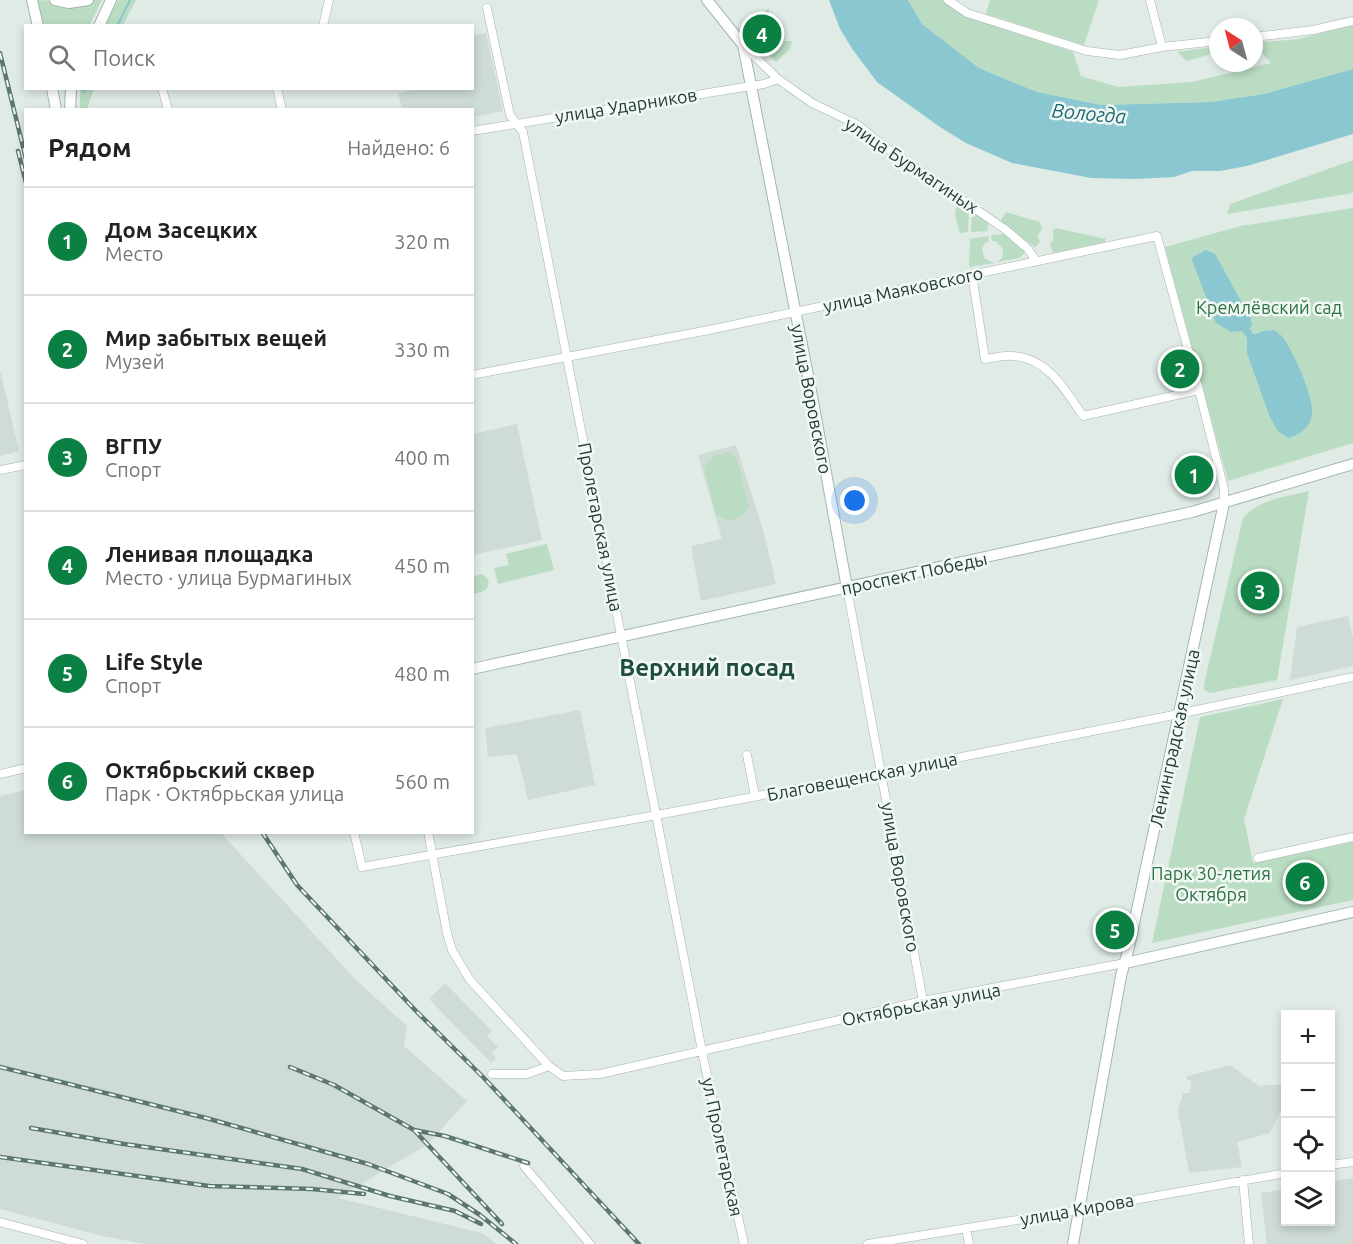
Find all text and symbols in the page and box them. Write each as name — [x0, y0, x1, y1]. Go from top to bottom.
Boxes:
pin: 4 — [742, 12, 782, 57]
north arrow — [1209, 18, 1263, 72]
search box — [24, 24, 474, 90]
icon: search — [45, 41, 78, 74]
text: Поиск — [93, 45, 156, 70]
street label: улица Ударников — [554, 84, 698, 126]
water label: Вологда — [1051, 98, 1127, 128]
street label: улица Бурмагиных — [841, 113, 983, 217]
text: Рядом — [48, 133, 132, 162]
text: Найдено: 6 — [347, 136, 450, 159]
text: Дом Засецких — [105, 217, 258, 242]
text: 1 — [62, 230, 73, 253]
text: 320 m — [394, 230, 450, 253]
text: Место — [105, 242, 164, 265]
street label: улица Маяковского — [821, 262, 985, 316]
park label: Кремлёвский сад — [1196, 297, 1343, 317]
street label: улица Воровского — [788, 323, 836, 475]
text: Мир забытых вещей — [105, 325, 327, 350]
text: 2 — [62, 338, 73, 361]
text: 330 m — [394, 338, 450, 361]
pin: 2 — [1160, 346, 1200, 392]
text: Музей — [105, 350, 164, 373]
text: ВГПУ — [105, 433, 162, 458]
street label: Пролетарская улица — [575, 441, 627, 613]
text: 3 — [62, 446, 73, 469]
text: 400 m — [394, 446, 450, 469]
pin: 1 — [1174, 452, 1214, 498]
text: Спорт — [105, 458, 161, 481]
your location — [840, 486, 869, 515]
text: Ленивая площадка — [105, 541, 313, 566]
street label: проспект Победы — [839, 548, 989, 598]
text: 4 — [62, 554, 73, 577]
text: 450 m — [394, 554, 450, 577]
text: Место · улица Бурмагиных — [105, 566, 352, 589]
pin: 3 — [1240, 568, 1280, 614]
street label: Ленинградская улица — [1145, 647, 1203, 829]
text: Life Style — [105, 649, 203, 674]
district label: Верхний посад — [619, 654, 795, 681]
text: 5 — [62, 662, 73, 685]
text: 480 m — [394, 662, 450, 685]
text: Спорт — [105, 674, 161, 697]
street label: Благовещенская улица — [765, 748, 959, 804]
text: Октябрьский сквер — [105, 757, 315, 782]
text: 6 — [62, 770, 73, 793]
text: 560 m — [394, 770, 450, 793]
text: Парк · Октябрьская улица — [105, 782, 344, 805]
street label: улица Воровского — [878, 800, 924, 954]
pin: 6 — [1286, 860, 1324, 904]
park label: Парк 30-летия Октября — [1151, 863, 1271, 904]
pin: 5 — [1096, 908, 1134, 952]
street label: Октябрьская улица — [840, 979, 1002, 1029]
map controls — [1281, 1010, 1335, 1226]
button: + — [1281, 1010, 1335, 1064]
button: − — [1281, 1064, 1335, 1118]
street label: ул Пролетарская — [699, 1076, 747, 1218]
button: locate — [1281, 1118, 1335, 1172]
button: layers — [1281, 1172, 1335, 1226]
street label: улица Кирова — [1019, 1189, 1135, 1229]

